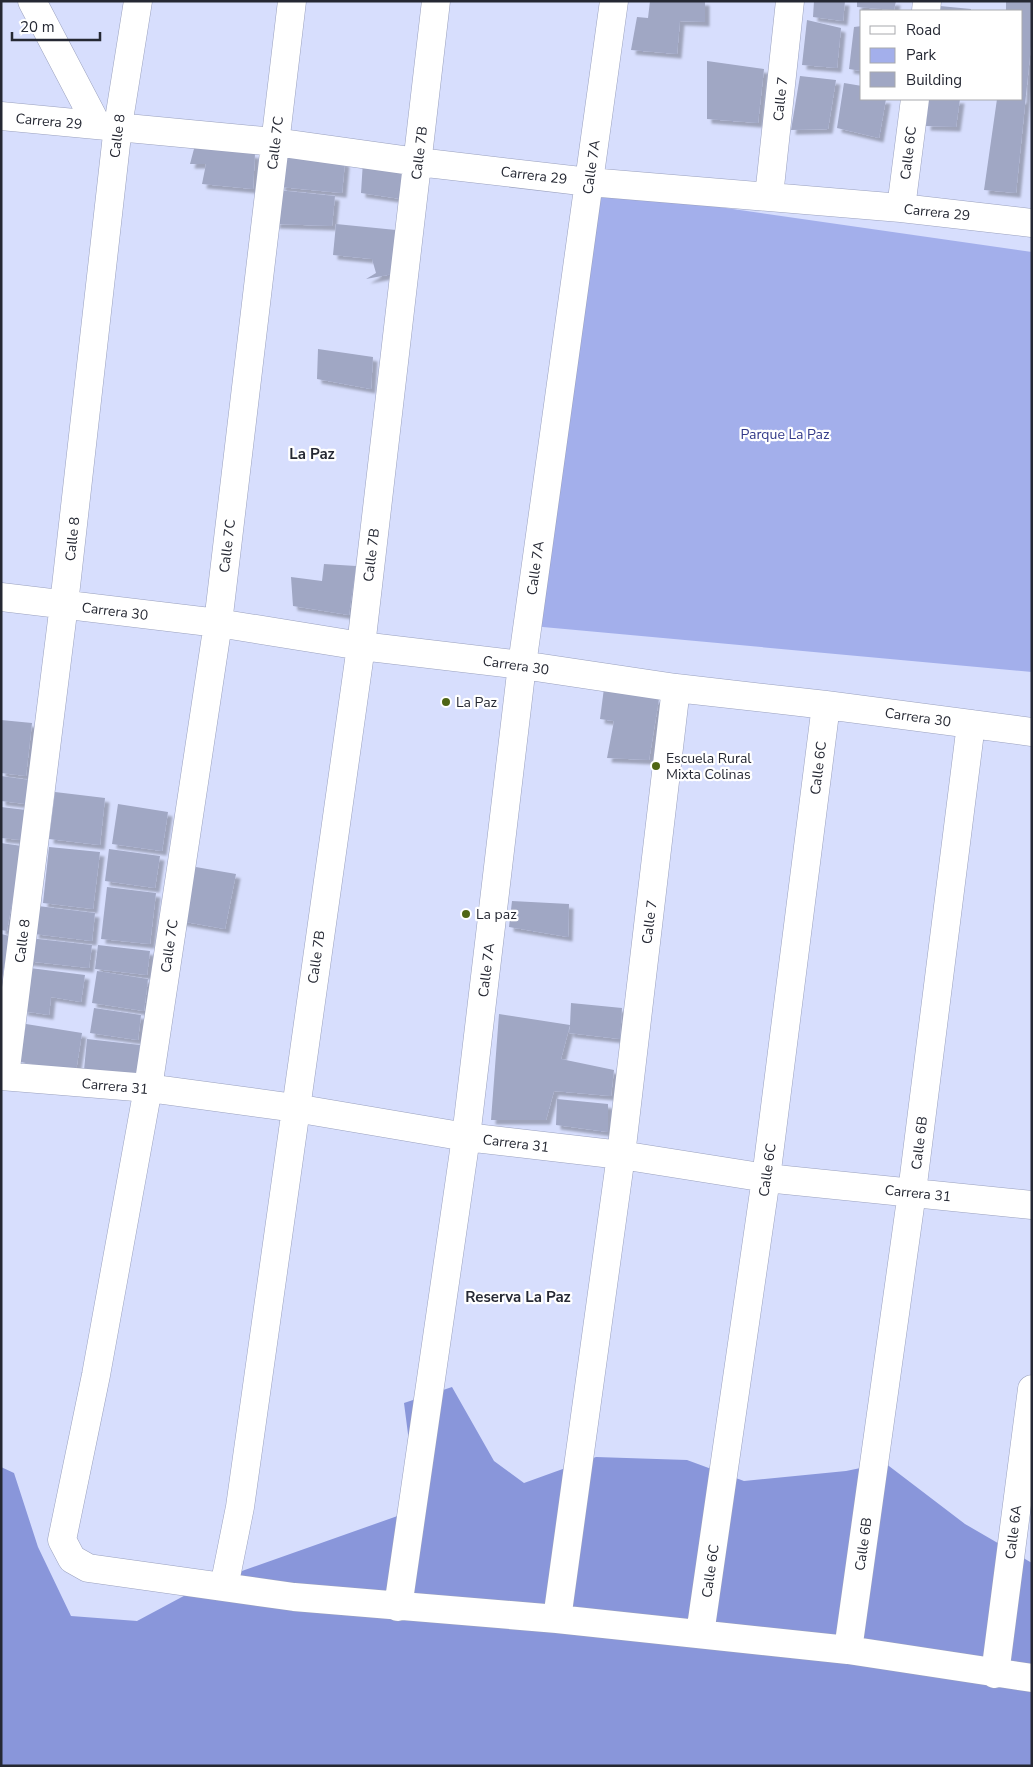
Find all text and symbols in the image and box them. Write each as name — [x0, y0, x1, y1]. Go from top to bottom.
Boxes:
scale bar — [12, 10, 100, 42]
legend — [860, 10, 1023, 100]
text: 20 m — [20, 17, 55, 37]
text: Road — [906, 20, 941, 40]
text: Park — [906, 45, 936, 65]
text: Building — [906, 70, 962, 90]
street label: Calle 7 — [769, 76, 792, 122]
street label: Carrera 29 — [15, 109, 83, 134]
street label: Calle 8 — [105, 113, 130, 159]
street label: Calle 7C — [263, 115, 288, 171]
street label: Calle 7B — [407, 125, 432, 181]
street label: Calle 6C — [896, 125, 921, 181]
street label: Calle 7A — [578, 139, 605, 195]
street label: Carrera 29 — [500, 162, 568, 189]
street label: Carrera 29 — [903, 200, 971, 225]
park label: Parque La Paz — [741, 425, 830, 444]
district label: La Paz — [289, 444, 335, 464]
street label: Calle 8 — [61, 516, 84, 562]
street label: Calle 7C — [215, 518, 240, 574]
street label: Calle 7B — [359, 527, 384, 583]
street label: Calle 7A — [522, 540, 549, 596]
street label: Carrera 30 — [81, 598, 149, 625]
street label: Carrera 30 — [482, 651, 550, 680]
place label: La Paz — [456, 693, 498, 712]
marker: La Paz — [440, 696, 452, 708]
street label: Carrera 30 — [884, 703, 952, 732]
street label: Calle 6C — [806, 740, 831, 796]
place label: Escuela Rural Mixta Colinas — [666, 749, 752, 784]
marker: Escuela Rural Mixta Colinas — [650, 760, 662, 772]
street label: Calle 7 — [637, 899, 662, 945]
place label: La paz — [476, 905, 517, 924]
marker: La paz — [460, 908, 472, 920]
street label: Calle 8 — [10, 918, 35, 964]
street label: Calle 7C — [156, 918, 183, 974]
street label: Calle 7B — [303, 929, 330, 985]
street label: Calle 7A — [474, 942, 499, 998]
street label: Carrera 31 — [81, 1074, 149, 1099]
street label: Calle 6B — [907, 1115, 932, 1171]
street label: Carrera 31 — [482, 1130, 550, 1157]
street label: Calle 6C — [754, 1142, 781, 1198]
street label: Carrera 31 — [884, 1181, 952, 1206]
district label: Reserva La Paz — [465, 1287, 571, 1307]
street label: Calle 6A — [1001, 1504, 1026, 1560]
street label: Calle 6B — [850, 1516, 877, 1572]
street label: Calle 6C — [697, 1543, 724, 1599]

